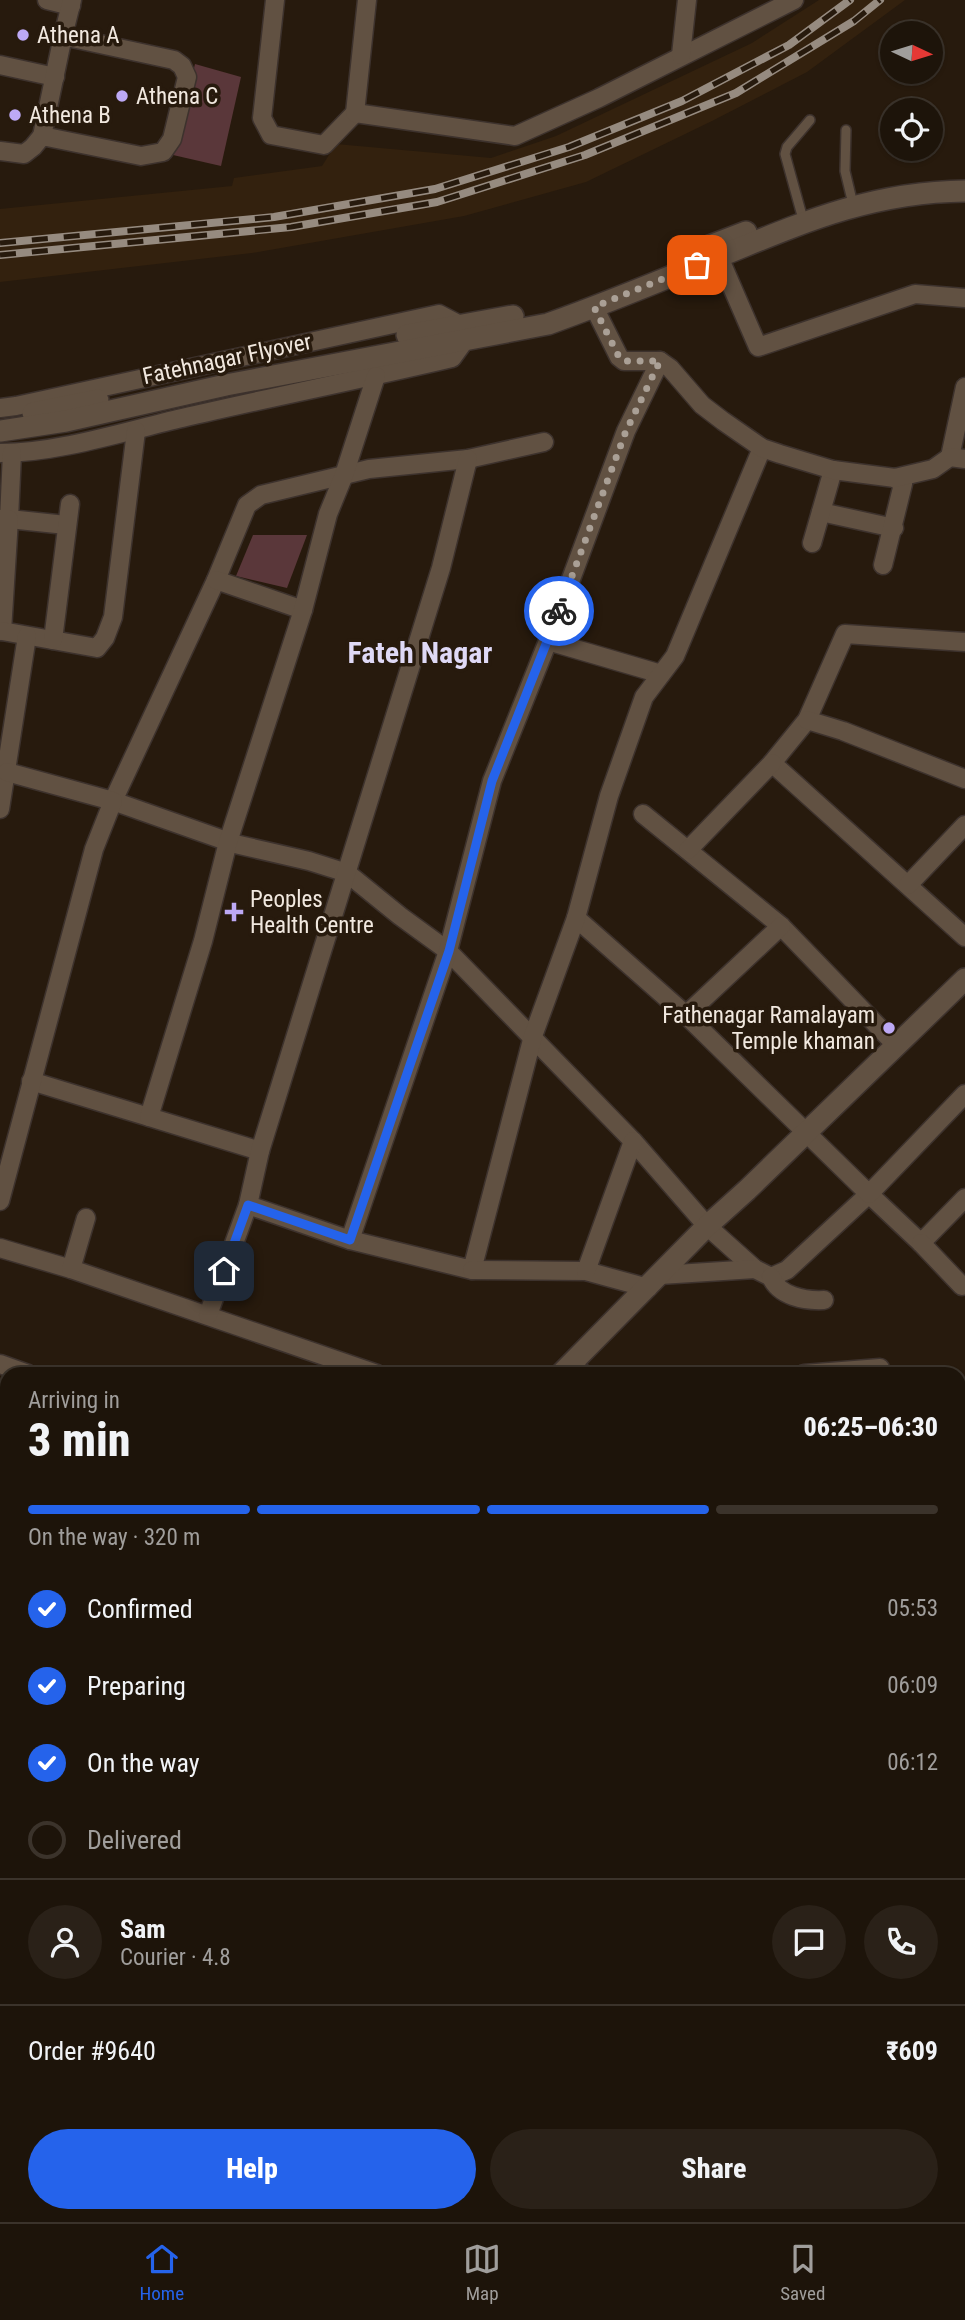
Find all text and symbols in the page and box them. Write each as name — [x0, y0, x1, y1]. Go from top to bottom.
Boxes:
north arrow — [880, 21, 943, 84]
map controls — [880, 21, 943, 161]
place label: Athena A — [37, 22, 119, 49]
marker: Athena A — [15, 27, 31, 43]
place label: Athena C — [136, 83, 218, 110]
marker: Athena C — [114, 88, 130, 104]
button: locate — [880, 98, 943, 161]
place label: Athena B — [29, 102, 111, 129]
marker: Athena B — [7, 107, 23, 123]
pin — [667, 235, 727, 295]
icon: bag — [678, 246, 716, 284]
street label: Fatehnagar Flyover — [140, 328, 314, 390]
courier — [524, 576, 594, 646]
icon: bike — [540, 592, 578, 630]
district label: Fateh Nagar — [348, 635, 492, 670]
place label: Peoples Health Centre — [250, 886, 374, 939]
marker: Peoples Health Centre — [224, 902, 244, 922]
place label: Fathenagar Ramalayam Temple khaman — [662, 1002, 875, 1055]
marker: Fathenagar Ramalayam Temple khaman — [881, 1020, 897, 1036]
pin — [194, 1241, 254, 1301]
icon: home — [205, 1252, 243, 1290]
text: Arriving in — [28, 1387, 120, 1414]
text: 06:25–06:30 — [804, 1412, 938, 1442]
text: 3 min — [28, 1413, 131, 1467]
text: On the way · 320 m — [28, 1524, 200, 1551]
icon: check — [28, 1590, 66, 1628]
text: Confirmed — [87, 1594, 193, 1624]
text: 05:53 — [887, 1595, 938, 1622]
icon: check — [28, 1667, 66, 1705]
text: Preparing — [87, 1671, 186, 1701]
text: 06:09 — [887, 1672, 938, 1699]
icon: check — [28, 1744, 66, 1782]
text: On the way — [87, 1748, 200, 1778]
text: 06:12 — [887, 1749, 938, 1776]
text: Delivered — [87, 1825, 182, 1855]
button: person — [28, 1905, 102, 1979]
button: chat — [772, 1905, 846, 1979]
button: phone — [864, 1905, 938, 1979]
text: Sam — [120, 1914, 166, 1944]
text: Courier · 4.8 — [120, 1944, 231, 1971]
text: Order #9640 — [28, 2036, 156, 2066]
text: ₹609 — [886, 2036, 938, 2066]
button: Help — [28, 2129, 476, 2209]
button: Share — [490, 2129, 938, 2209]
tab: Home — [140, 2240, 184, 2305]
tab: Map — [463, 2240, 501, 2305]
tab: Saved — [780, 2240, 825, 2305]

